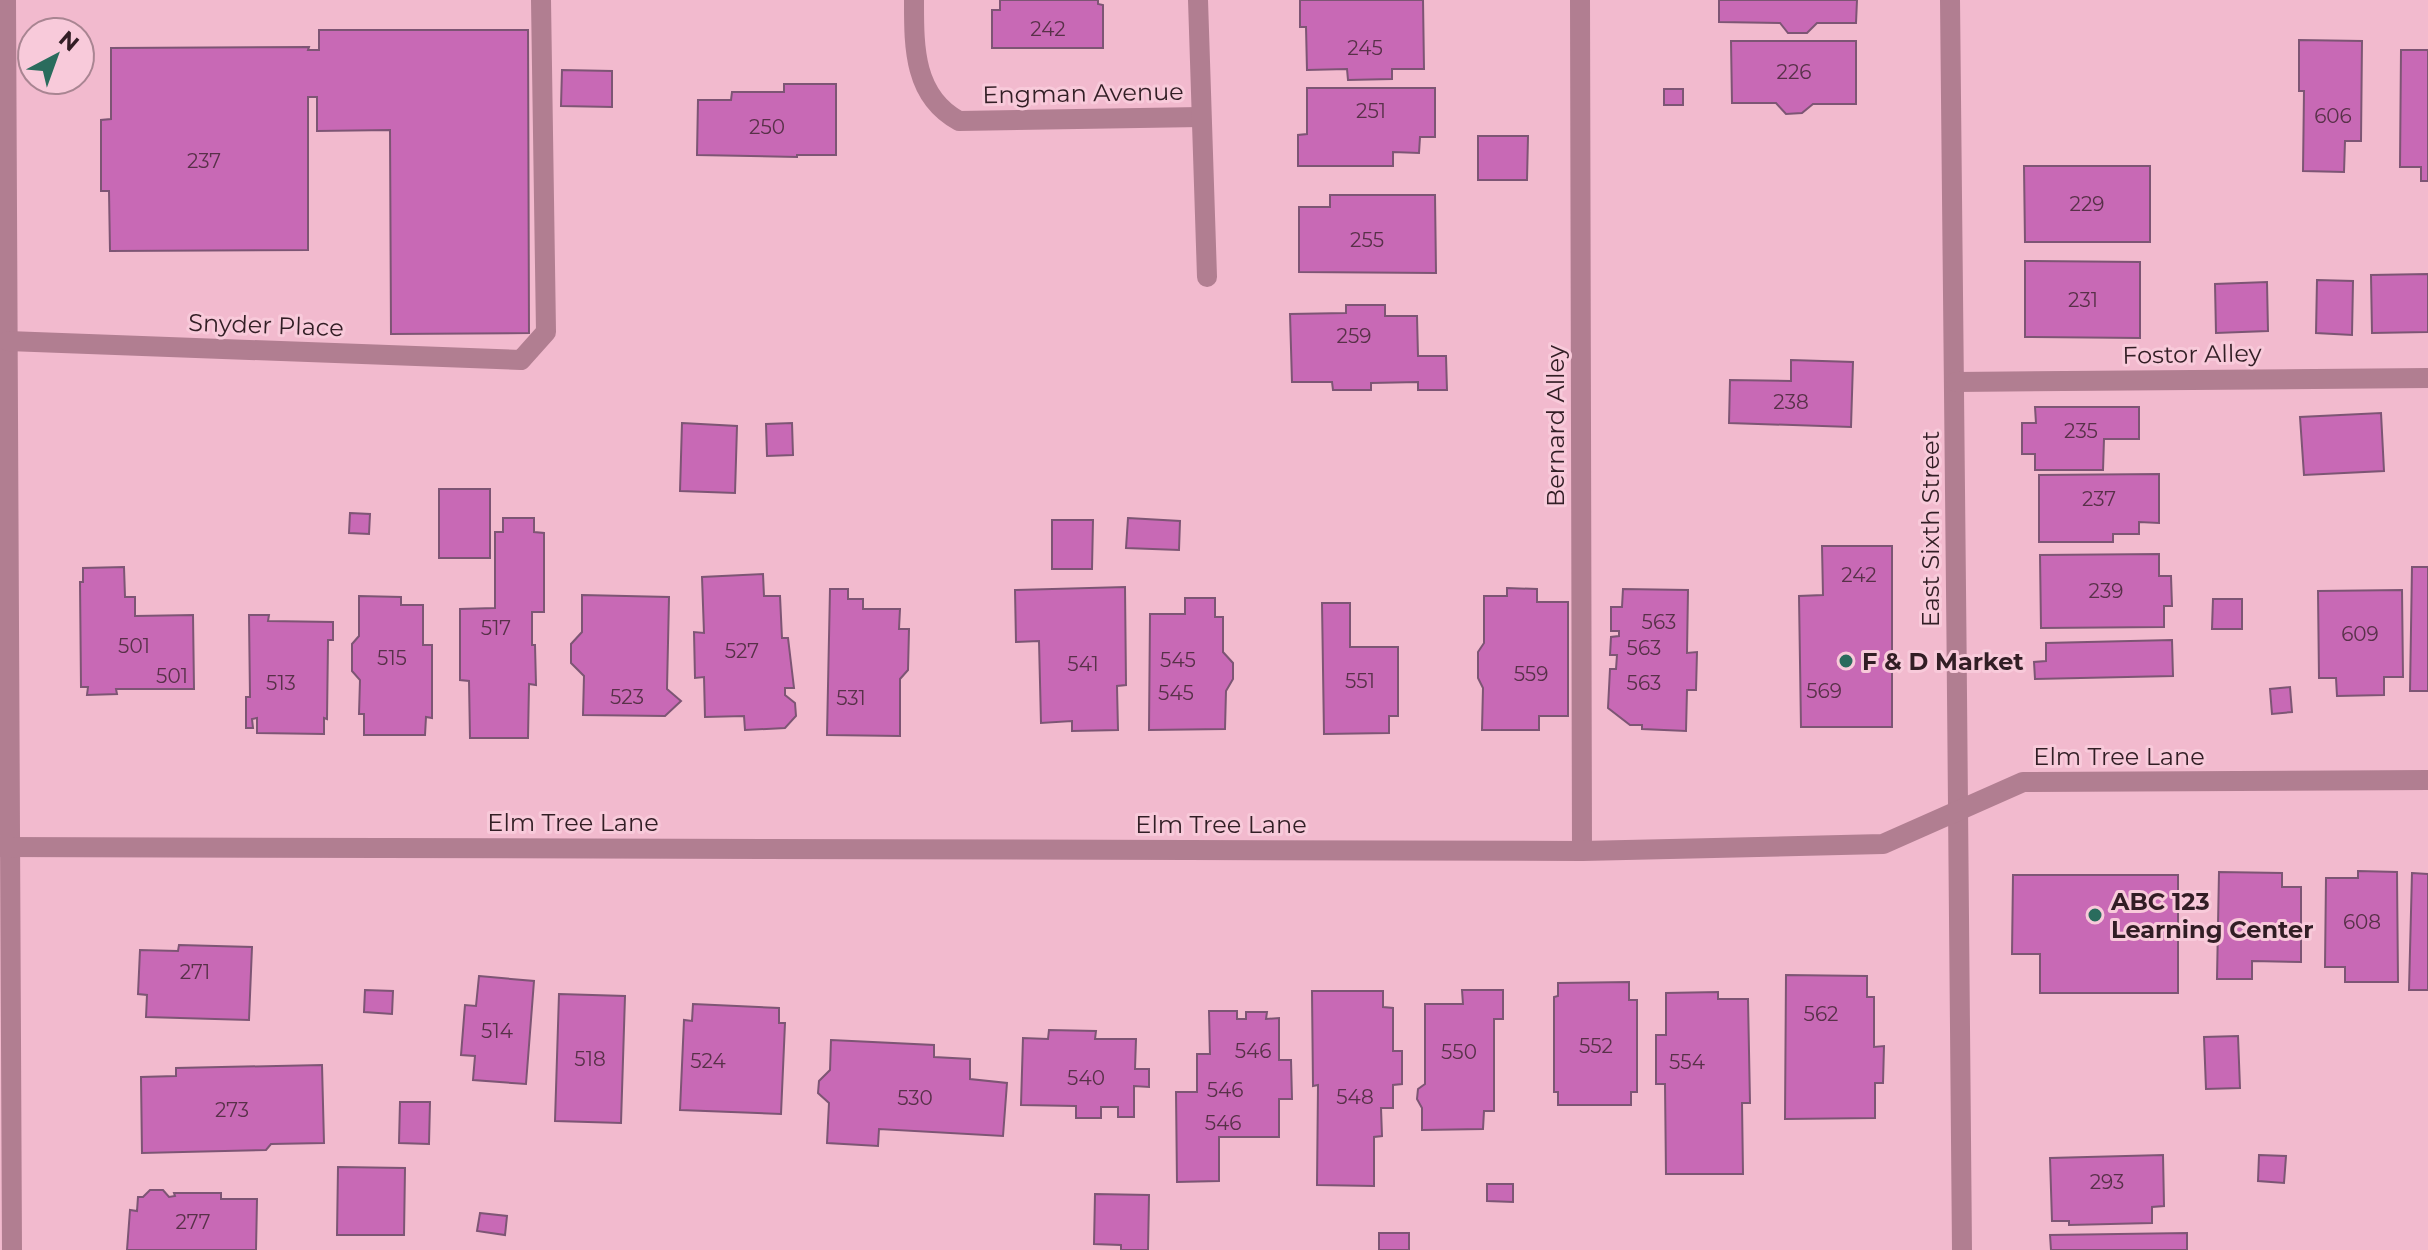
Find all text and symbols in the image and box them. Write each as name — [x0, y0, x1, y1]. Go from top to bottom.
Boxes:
north arrow — [16, 16, 96, 96]
house number: 242 — [1030, 17, 1066, 41]
text: N — [53, 25, 84, 57]
house number: 245 — [1347, 36, 1383, 60]
house number: 226 — [1777, 60, 1811, 84]
street label: Engman Avenue — [982, 77, 1184, 109]
house number: 251 — [1356, 99, 1386, 123]
house number: 606 — [2314, 104, 2352, 128]
house number: 250 — [749, 115, 785, 139]
house number: 237 — [187, 149, 221, 173]
house number: 229 — [2070, 192, 2104, 216]
house number: 255 — [1350, 228, 1384, 252]
house number: 231 — [2068, 288, 2098, 312]
street label: Snyder Place — [188, 308, 344, 342]
house number: 259 — [1337, 324, 1371, 348]
street label: Fostor Alley — [2122, 338, 2262, 370]
street label: Bernard Alley — [1541, 345, 1570, 507]
house number: 238 — [1773, 390, 1809, 414]
house number: 235 — [2064, 419, 2098, 443]
street label: East Sixth Street — [1916, 430, 1945, 627]
house number: 237 — [2082, 487, 2116, 511]
house number: 242 — [1841, 563, 1877, 587]
house number: 239 — [2089, 579, 2123, 603]
house number: 563 — [1642, 610, 1676, 634]
house number: 517 — [481, 616, 511, 640]
house number: 609 — [2341, 622, 2379, 646]
house number: 501 — [118, 634, 150, 658]
house number: 563 — [1627, 636, 1661, 660]
house number: 527 — [725, 639, 759, 663]
house number: 515 — [377, 646, 407, 670]
place label: F & D Market — [1862, 647, 2024, 676]
house number: 545 — [1160, 648, 1196, 672]
house number: 541 — [1067, 652, 1099, 676]
marker: F & D Market — [1837, 652, 1855, 670]
house number: 559 — [1514, 662, 1548, 686]
house number: 501 — [156, 664, 188, 688]
house number: 551 — [1345, 669, 1375, 693]
house number: 513 — [266, 671, 296, 695]
house number: 563 — [1627, 671, 1661, 695]
house number: 569 — [1806, 679, 1842, 703]
house number: 545 — [1158, 681, 1194, 705]
house number: 523 — [610, 685, 644, 709]
house number: 531 — [836, 686, 866, 710]
street label: Elm Tree Lane — [2033, 742, 2205, 771]
street label: Elm Tree Lane — [487, 808, 659, 837]
street label: Elm Tree Lane — [1135, 810, 1307, 839]
place label: ABC 123 Learning Center — [2110, 887, 2314, 944]
marker: ABC 123 Learning Center — [2086, 906, 2104, 924]
house number: 608 — [2343, 910, 2381, 934]
house number: 271 — [180, 960, 210, 984]
house number: 562 — [1804, 1002, 1838, 1026]
house number: 514 — [481, 1019, 513, 1043]
house number: 552 — [1579, 1034, 1613, 1058]
house number: 546 — [1235, 1039, 1271, 1063]
house number: 550 — [1441, 1040, 1477, 1064]
house number: 518 — [574, 1047, 606, 1071]
house number: 524 — [690, 1049, 726, 1073]
house number: 554 — [1669, 1050, 1705, 1074]
house number: 540 — [1067, 1066, 1105, 1090]
house number: 546 — [1207, 1078, 1243, 1102]
house number: 548 — [1336, 1085, 1374, 1109]
house number: 530 — [897, 1086, 933, 1110]
house number: 273 — [215, 1098, 249, 1122]
house number: 546 — [1205, 1111, 1241, 1135]
house number: 293 — [2090, 1170, 2124, 1194]
house number: 277 — [176, 1210, 210, 1234]

